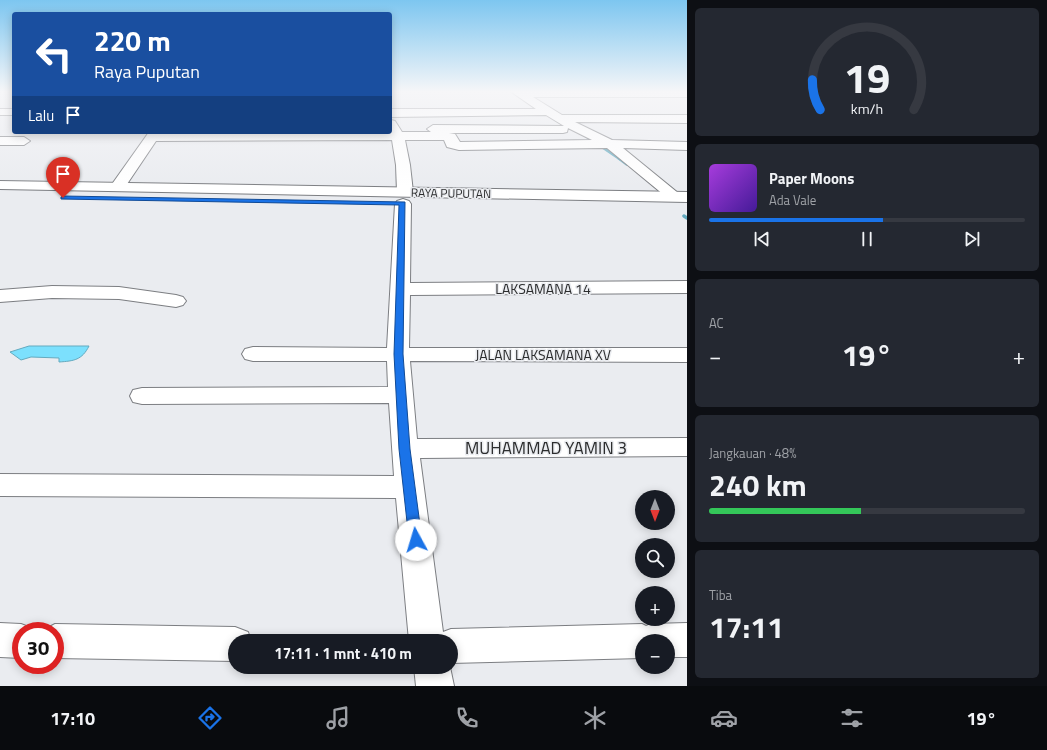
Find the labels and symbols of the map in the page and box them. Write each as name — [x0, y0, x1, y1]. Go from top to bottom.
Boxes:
pin — [46, 157, 80, 198]
street label: RAYA PUPUTAN — [411, 183, 491, 203]
street label: LAKSAMANA 14 — [495, 278, 591, 299]
street label: JALAN LAKSAMANA XV — [475, 344, 611, 365]
street label: MUHAMMAD YAMIN 3 — [465, 435, 627, 461]
north arrow — [635, 490, 675, 530]
position arrow — [395, 519, 437, 561]
speed limit sign: 30 — [12, 622, 64, 674]

